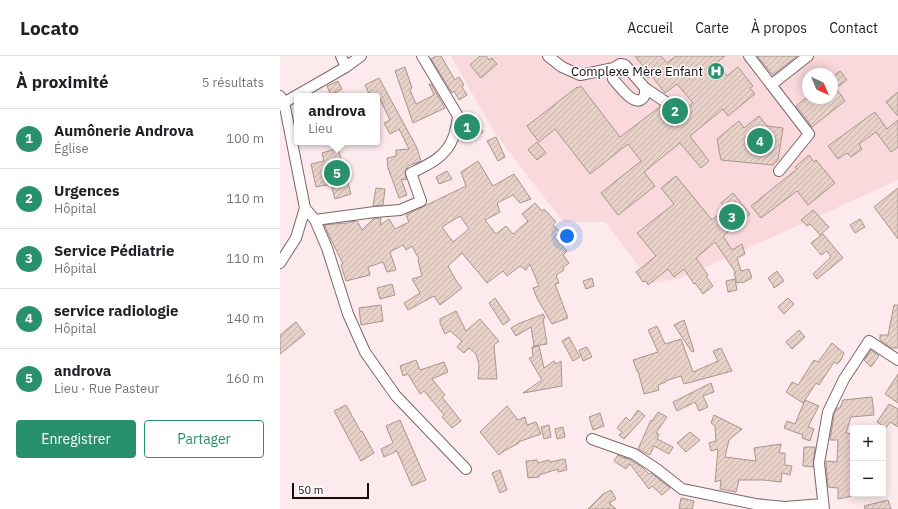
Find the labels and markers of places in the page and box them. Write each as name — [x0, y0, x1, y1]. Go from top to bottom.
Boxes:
hospital icon: Complexe Mère Enfant — [706, 61, 726, 81]
place label: Complexe Mère Enfant — [571, 63, 703, 80]
pin: 2 — [662, 96, 688, 126]
pin: 1 — [454, 112, 480, 142]
pin: 4 — [747, 126, 773, 156]
pin: 5 — [324, 158, 350, 188]
pin: 3 — [719, 202, 745, 232]

